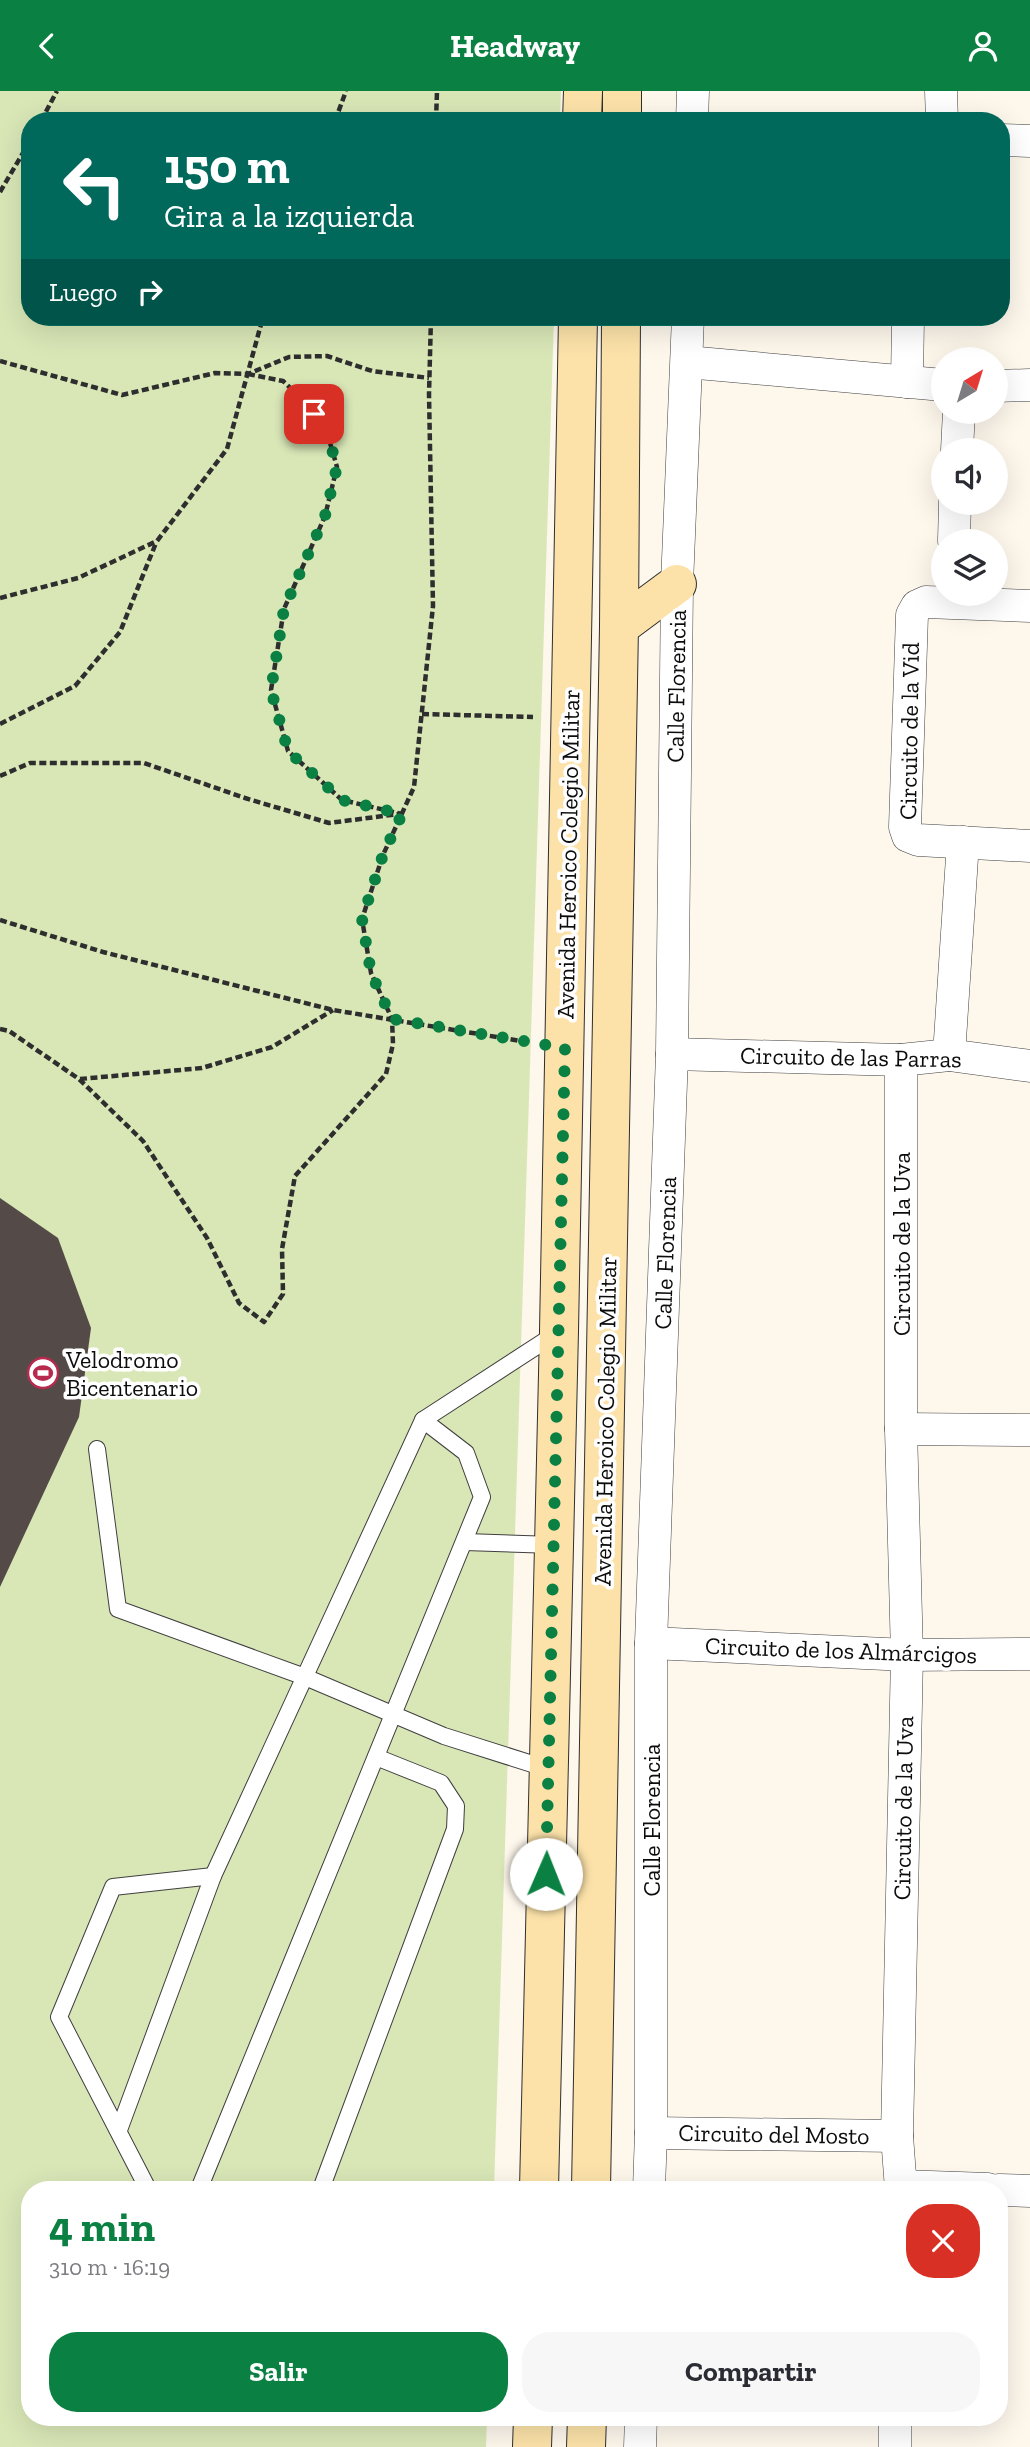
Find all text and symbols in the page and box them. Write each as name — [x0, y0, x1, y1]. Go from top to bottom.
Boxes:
icon: back — [28, 27, 66, 65]
text: Headway — [450, 27, 580, 65]
icon: person — [964, 27, 1002, 65]
text: 150 m — [164, 137, 290, 196]
icon: left — [49, 140, 140, 231]
text: Gira a la izquierda — [164, 197, 415, 235]
icon: right — [131, 273, 169, 311]
text: Luego — [49, 276, 117, 308]
north arrow — [931, 347, 1008, 423]
map controls — [931, 347, 1008, 606]
pin — [284, 384, 344, 444]
icon: arrive — [295, 395, 333, 433]
button: sound — [931, 438, 1008, 515]
button: layers — [931, 529, 1008, 606]
street label: Calle Florencia — [660, 609, 692, 763]
street label: Circuito de la Vid — [893, 642, 925, 820]
street label: Avenida Heroico Colegio Militar — [551, 689, 585, 1019]
street label: Circuito de las Parras — [740, 1041, 962, 1073]
street label: Circuito de la Uva — [887, 1151, 916, 1336]
street label: Calle Florencia — [648, 1176, 682, 1330]
street label: Avenida Heroico Colegio Militar — [588, 1256, 622, 1586]
place label: Velodromo Bicentenario — [65, 1345, 198, 1402]
sports icon: Velodromo Bicentenario — [26, 1356, 60, 1390]
street label: Circuito de los Almárcigos — [704, 1631, 978, 1669]
street label: Circuito de la Uva — [887, 1715, 919, 1900]
street label: Calle Florencia — [637, 1743, 666, 1897]
position arrow — [509, 1837, 583, 1911]
street label: Circuito del Mosto — [678, 2118, 870, 2150]
text: 4 min — [49, 2201, 155, 2252]
button: close — [906, 2204, 980, 2278]
text: 310 m · 16:19 — [49, 2253, 170, 2281]
button: Salir — [49, 2332, 508, 2412]
button: Compartir — [522, 2332, 980, 2412]

